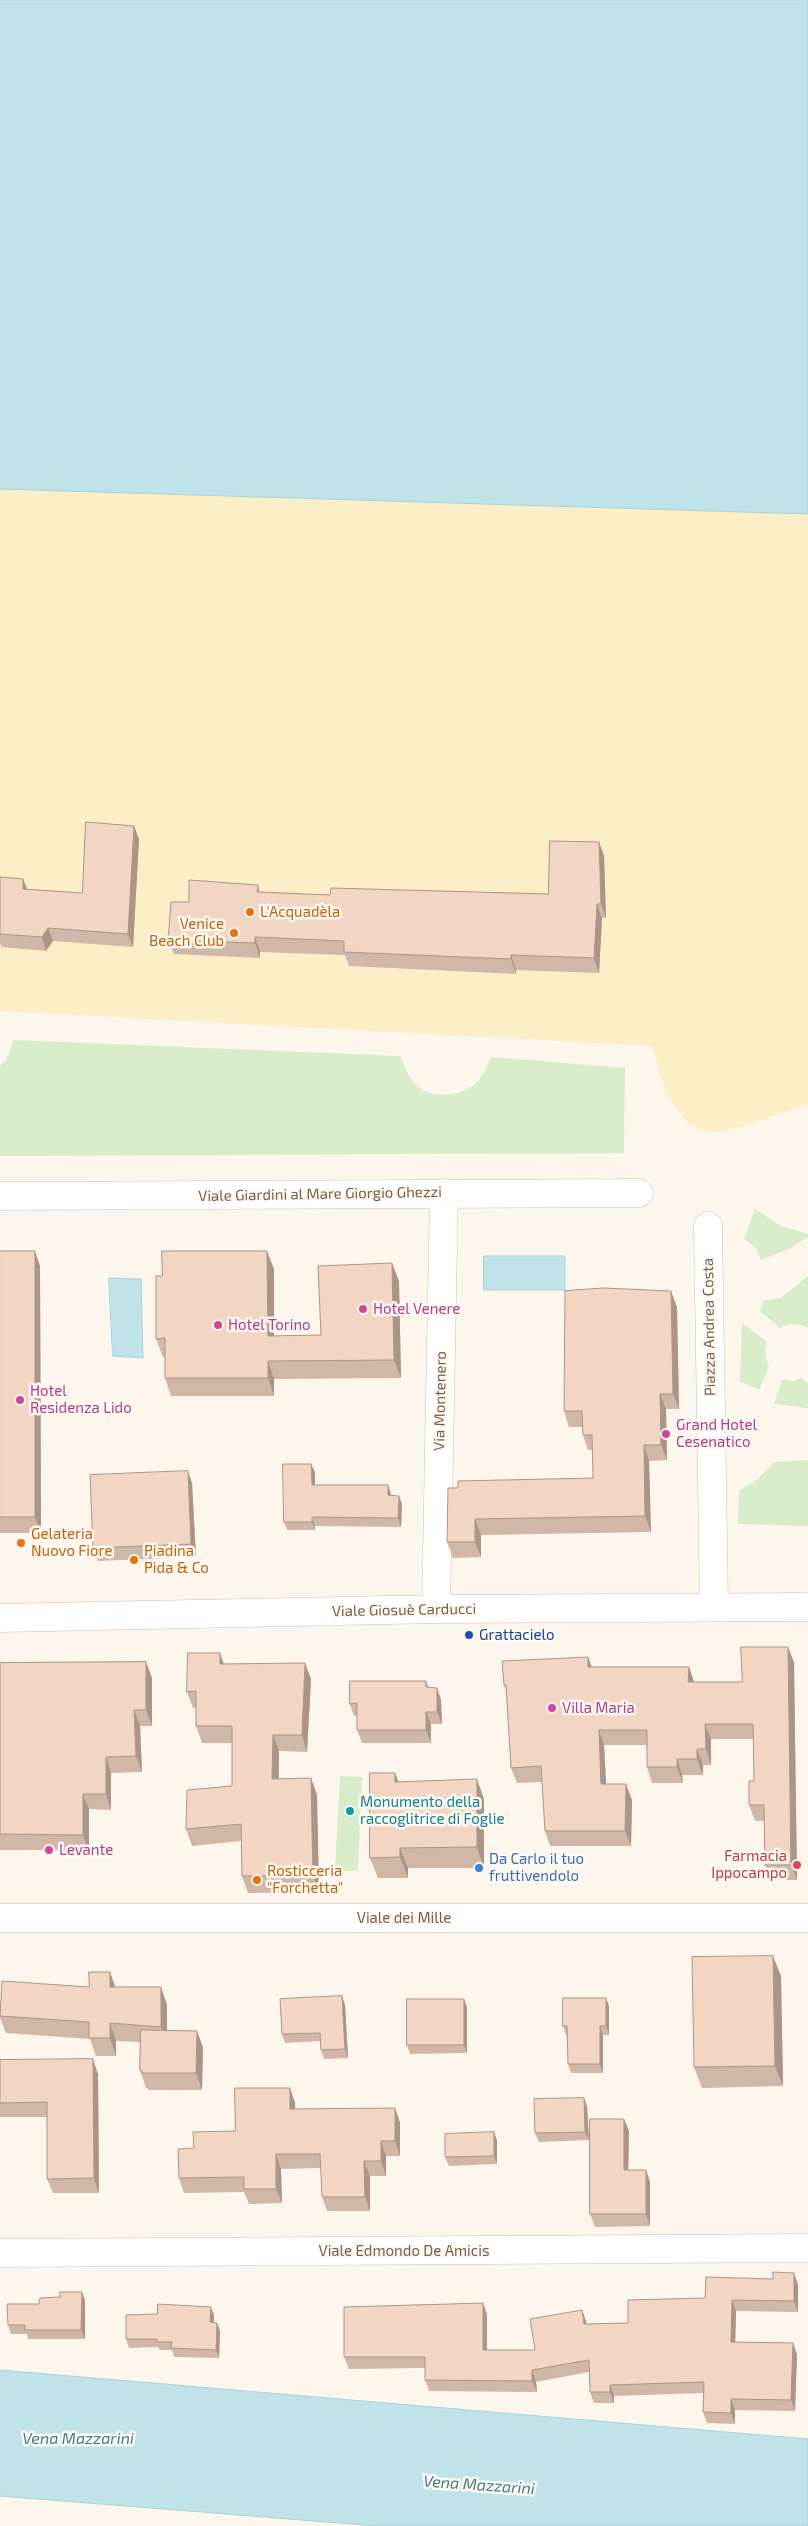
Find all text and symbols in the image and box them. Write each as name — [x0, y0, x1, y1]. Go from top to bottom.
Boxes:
place label: L'Acquadèla — [260, 903, 340, 921]
marker: L'Acquadèla — [244, 906, 256, 918]
place label: Venice Beach Club — [149, 915, 224, 950]
marker: Venice Beach Club — [228, 927, 240, 939]
street label: Viale Giardini al Mare Giorgio Ghezzi — [198, 1183, 442, 1205]
street label: Piazza Andrea Costa — [699, 1258, 719, 1396]
place label: Hotel Venere — [373, 1300, 460, 1318]
marker: Hotel Venere — [357, 1303, 369, 1315]
place label: Hotel Torino — [228, 1316, 311, 1334]
marker: Hotel Torino — [212, 1319, 224, 1331]
street label: Via Montenero — [430, 1351, 450, 1451]
place label: Hotel Residenza Lido — [30, 1382, 132, 1417]
marker: Hotel Residenza Lido — [14, 1394, 26, 1406]
place label: Grand Hotel Cesenatico — [676, 1416, 757, 1451]
marker: Grand Hotel Cesenatico — [660, 1428, 672, 1440]
place label: Gelateria Nuovo Fiore — [31, 1525, 112, 1560]
marker: Gelateria Nuovo Fiore — [15, 1537, 27, 1549]
place label: Piadina Pida & Co — [144, 1542, 209, 1577]
marker: Piadina Pida & Co — [128, 1554, 140, 1566]
street label: Viale Giosuè Carducci — [332, 1600, 476, 1620]
place label: Grattacielo — [479, 1626, 554, 1644]
marker: Grattacielo — [463, 1629, 475, 1641]
place label: Villa Maria — [562, 1699, 635, 1717]
marker: Villa Maria — [546, 1702, 558, 1714]
place label: Monumento della raccoglitrice di Foglie — [360, 1793, 504, 1828]
marker: Monumento della raccoglitrice di Foglie — [344, 1805, 356, 1817]
place label: Levante — [59, 1841, 113, 1859]
marker: Levante — [43, 1844, 55, 1856]
place label: Farmacia Ippocampo — [711, 1847, 787, 1882]
place label: Da Carlo il tuo fruttivendolo — [489, 1850, 584, 1885]
marker: Farmacia Ippocampo — [791, 1859, 803, 1871]
place label: Rosticceria "Forchetta" — [267, 1862, 343, 1897]
marker: Da Carlo il tuo fruttivendolo — [473, 1862, 485, 1874]
marker: Rosticceria "Forchetta" — [251, 1874, 263, 1886]
street label: Viale dei Mille — [357, 1909, 451, 1927]
street label: Viale Edmondo De Amicis — [319, 2242, 489, 2260]
water label: Vena Mazzarini — [22, 2429, 134, 2449]
water label: Vena Mazzarini — [423, 2472, 535, 2498]

